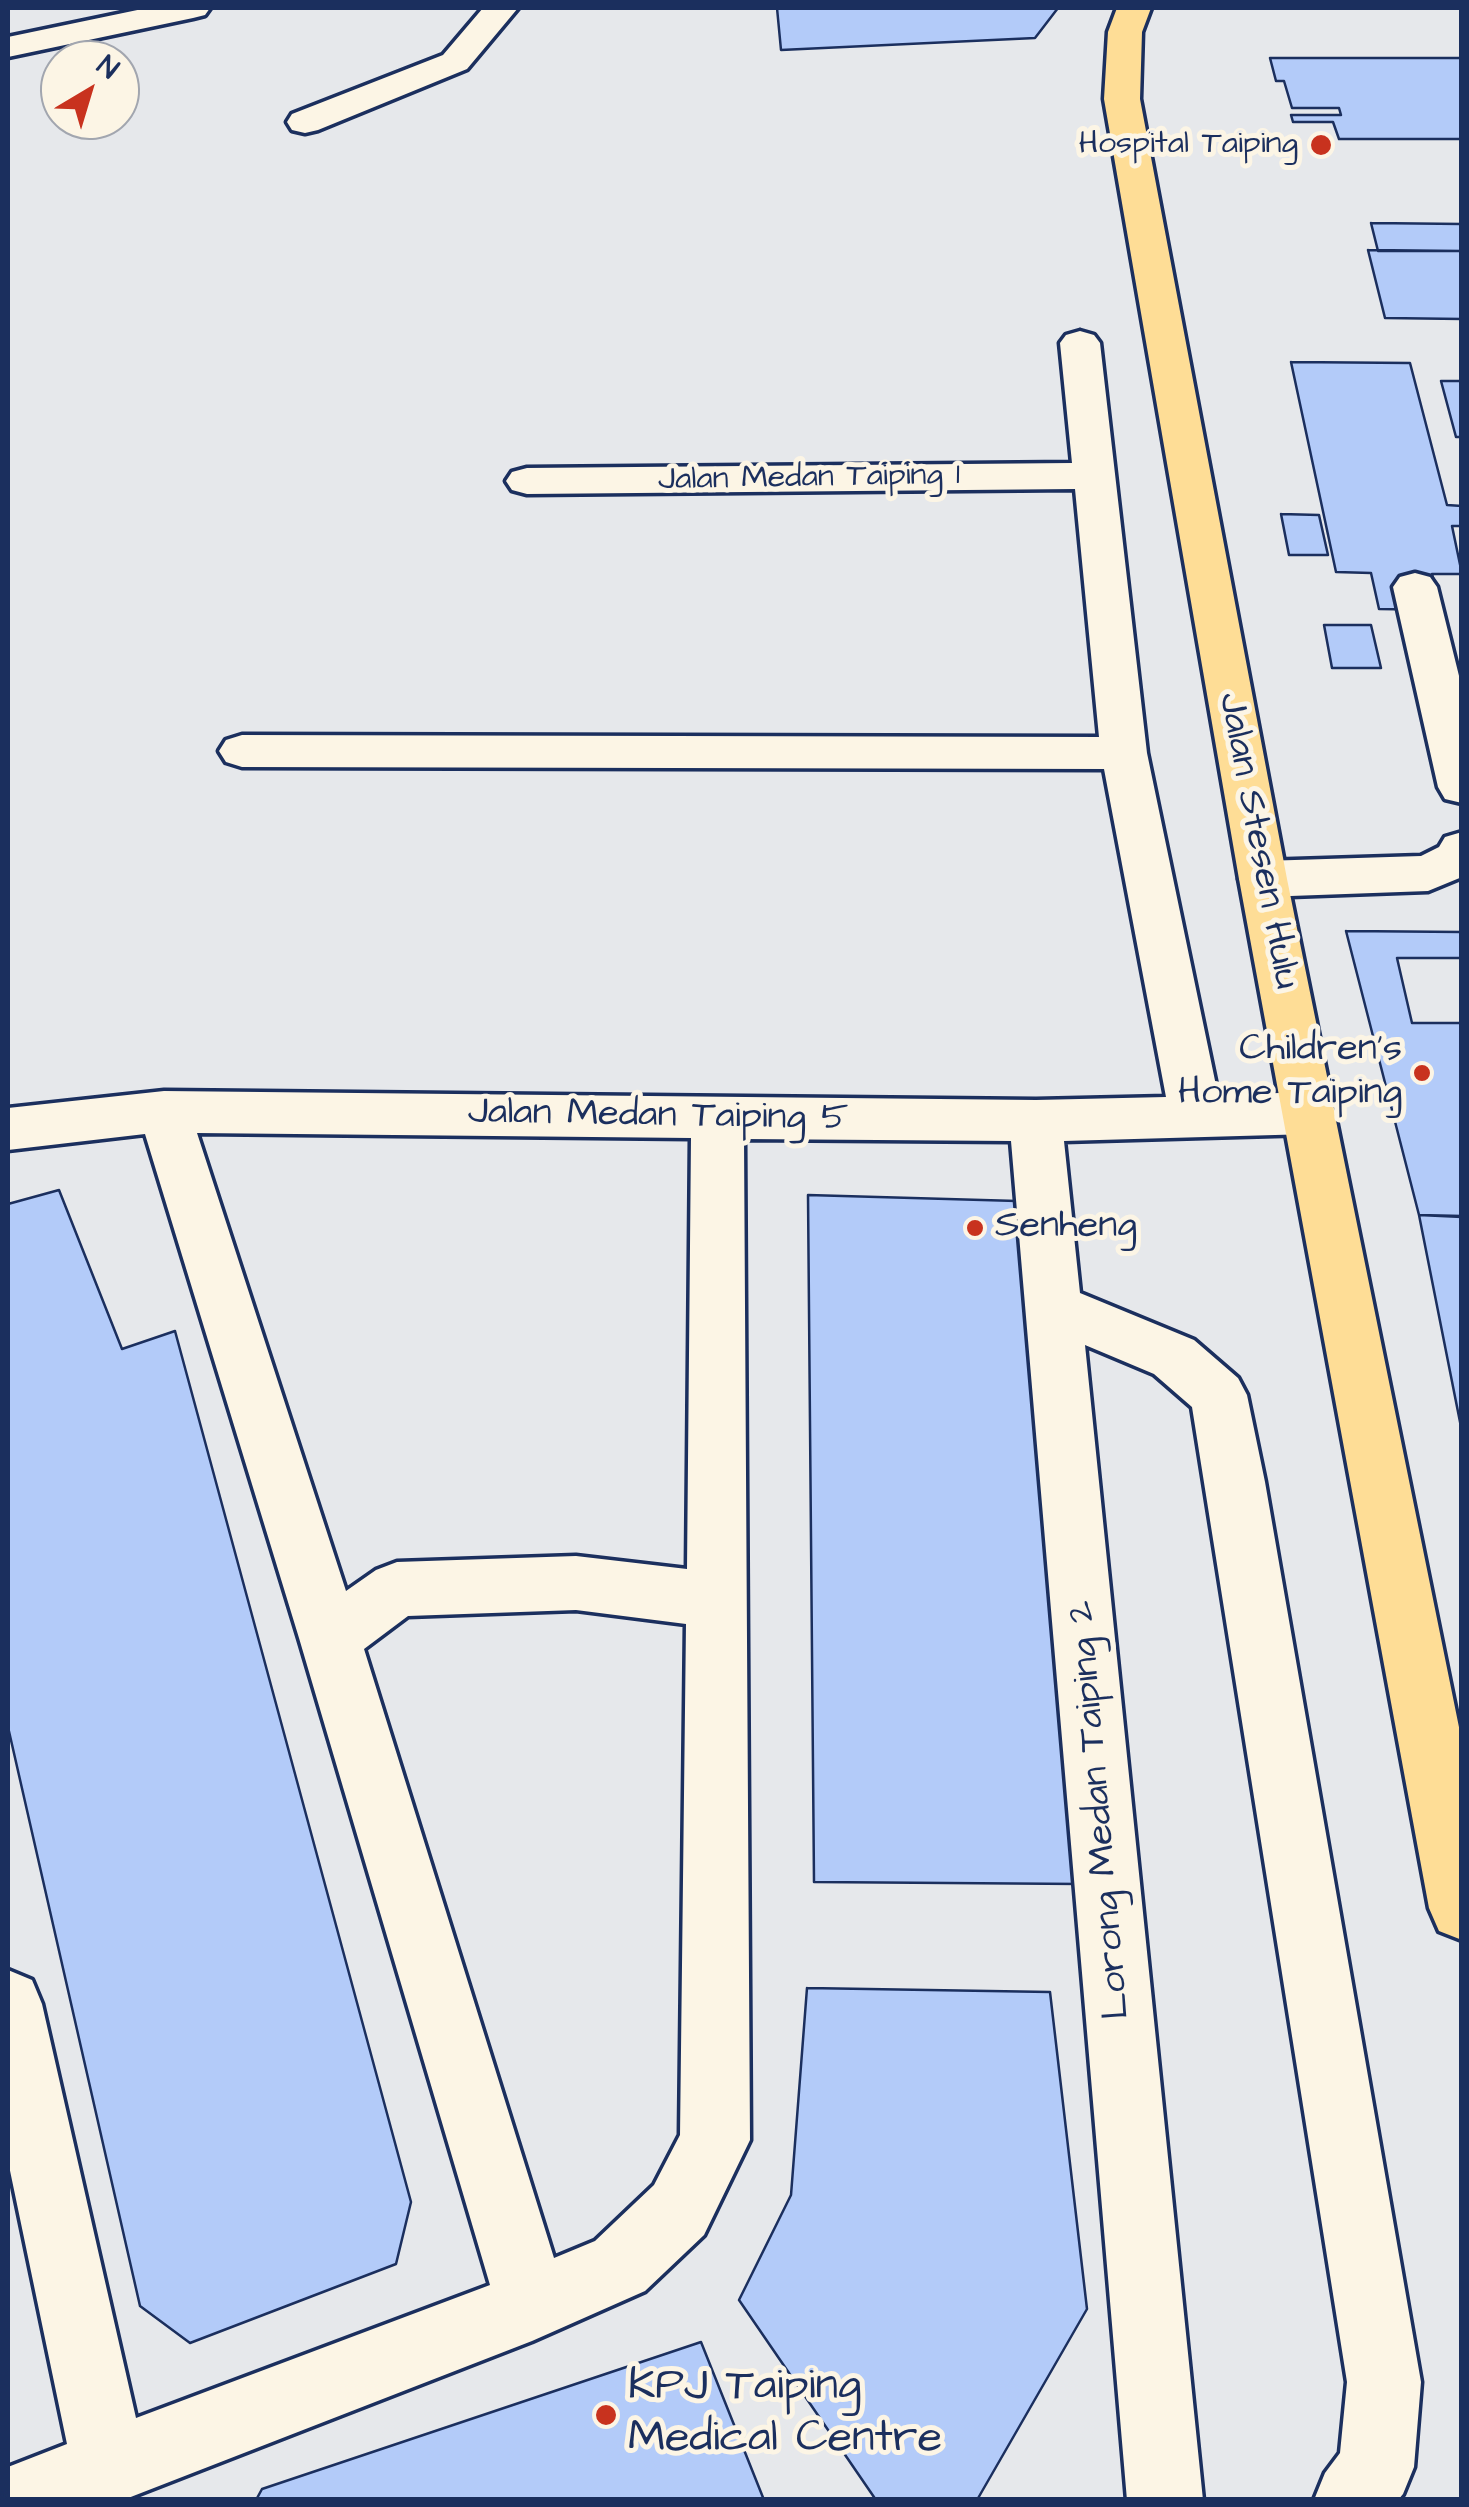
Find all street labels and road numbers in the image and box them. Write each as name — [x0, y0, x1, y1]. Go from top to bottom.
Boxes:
street label: Jalan Medan Taiping 1 — [658, 457, 960, 501]
street label: Jalan Stesen Hulu — [1206, 689, 1308, 993]
street label: Jalan Medan Taiping 5 — [467, 1091, 849, 1143]
street label: Lorong Medan Taiping 2 — [1060, 1599, 1142, 2021]

